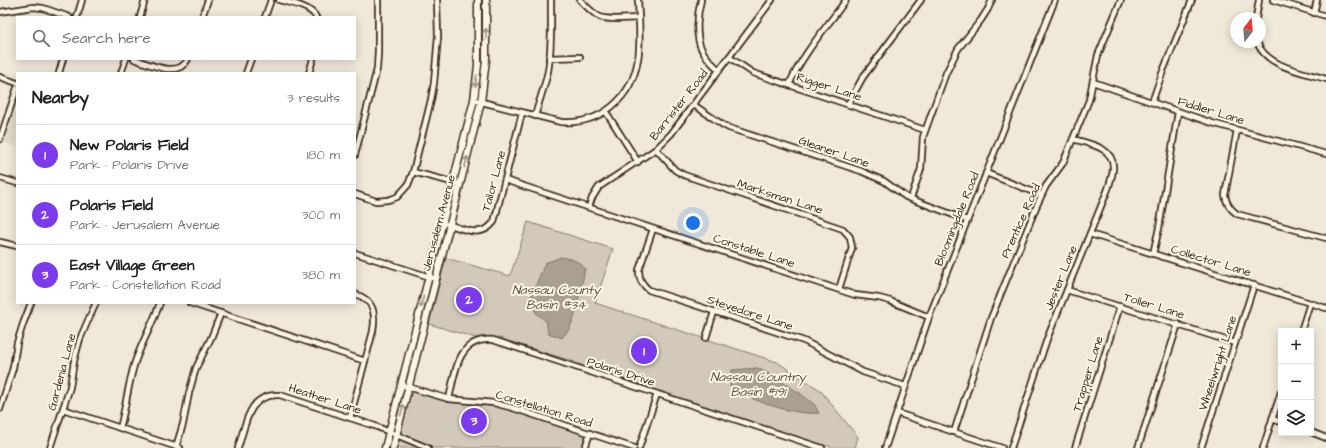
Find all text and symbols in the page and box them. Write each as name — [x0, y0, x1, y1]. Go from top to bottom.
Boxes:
north arrow — [1230, 12, 1266, 48]
search box — [16, 16, 356, 60]
icon: search — [30, 27, 52, 49]
text: Search here — [62, 28, 151, 49]
one-way arrow — [482, 28, 490, 41]
street label: Barrister Road — [646, 66, 712, 144]
street label: Rigger Lane — [794, 68, 864, 107]
one-way arrow — [472, 74, 480, 87]
text: Nearby — [32, 86, 89, 110]
text: 3 results — [287, 89, 340, 107]
street label: Fiddler Lane — [1175, 93, 1247, 129]
street label: Gleaner Lane — [796, 132, 872, 172]
text: New Polaris Field — [70, 135, 189, 156]
text: 1 — [44, 146, 46, 164]
text: 180 m — [306, 146, 340, 164]
street label: Tailor Lane — [478, 148, 510, 213]
text: Park · Polaris Drive — [70, 156, 189, 174]
one-way arrow — [463, 156, 470, 169]
street label: Bloomingdale Road — [930, 169, 985, 269]
street label: Jerusalem Avenue — [418, 172, 460, 273]
street label: Marksman Lane — [735, 175, 826, 219]
street label: Prentice Road — [997, 181, 1045, 261]
text: Polaris Field — [70, 195, 153, 216]
text: 2 — [41, 206, 49, 224]
text: 300 m — [302, 206, 340, 224]
your location — [683, 213, 703, 233]
text: Park · Jerusalem Avenue — [70, 216, 220, 234]
street label: Constable Lane — [711, 230, 798, 272]
street label: Collector Lane — [1169, 241, 1254, 281]
street label: Jester Lane — [1040, 243, 1082, 313]
text: East Village Green — [70, 255, 194, 276]
text: 3 — [42, 266, 48, 284]
text: 380 m — [301, 266, 340, 284]
text: Park · Constellation Road — [70, 276, 221, 294]
water label: Nassau County Basin #34 — [512, 281, 602, 314]
pin: 2 — [456, 285, 482, 315]
street label: Toller Lane — [1121, 289, 1187, 323]
street label: Stevedore Lane — [705, 291, 796, 335]
one-way arrow — [418, 295, 425, 308]
street label: Wheelwright Lane — [1195, 313, 1242, 413]
map controls — [1278, 328, 1314, 436]
button: + — [1278, 328, 1314, 364]
street label: Gardenia Lane — [44, 331, 81, 413]
street label: Trapper Lane — [1068, 334, 1108, 414]
pin: 1 — [631, 336, 657, 366]
street label: Polaris Drive — [585, 353, 658, 391]
button: − — [1278, 364, 1314, 400]
water label: Nassau Country Basin #191 — [710, 368, 808, 401]
street label: Heather Lane — [286, 379, 364, 419]
street label: Constellation Road — [494, 386, 594, 432]
button: layers — [1278, 400, 1314, 436]
one-way arrow — [399, 404, 407, 417]
pin: 3 — [461, 406, 487, 436]

